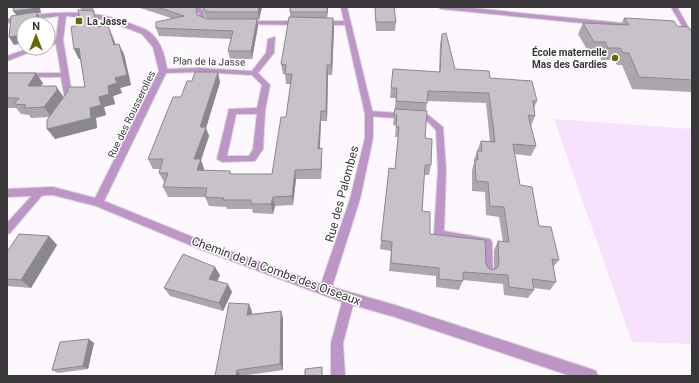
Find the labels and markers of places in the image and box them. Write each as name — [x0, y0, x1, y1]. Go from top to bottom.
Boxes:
marker: La Jasse — [74, 16, 84, 26]
place label: La Jasse — [87, 16, 127, 27]
place label: École maternelle Mas des Gardies — [532, 46, 608, 70]
marker: École maternelle Mas des Gardies — [610, 53, 620, 63]

